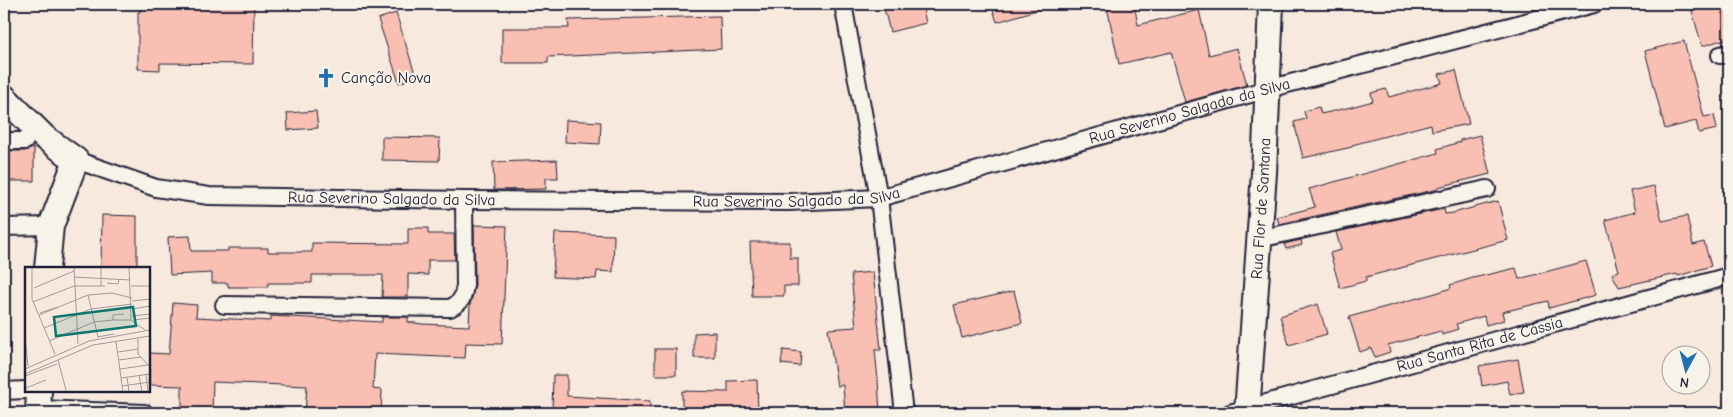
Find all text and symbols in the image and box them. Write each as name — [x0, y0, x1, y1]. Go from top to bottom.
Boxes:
church icon: Canção Nova — [315, 67, 337, 89]
place label: Canção Nova — [341, 69, 431, 87]
street label: Rua Severino Salgado da Silva — [1087, 75, 1292, 148]
street label: Rua Flor de Santana — [1248, 137, 1274, 280]
street label: Rua Severino Salgado da Silva — [693, 184, 902, 211]
street label: Rua Severino Salgado da Silva — [288, 188, 496, 209]
inset map — [25, 267, 150, 392]
street label: Rua Santa Rita de Cássia — [1395, 313, 1565, 376]
north arrow — [1660, 344, 1710, 394]
text: N — [1679, 373, 1690, 391]

